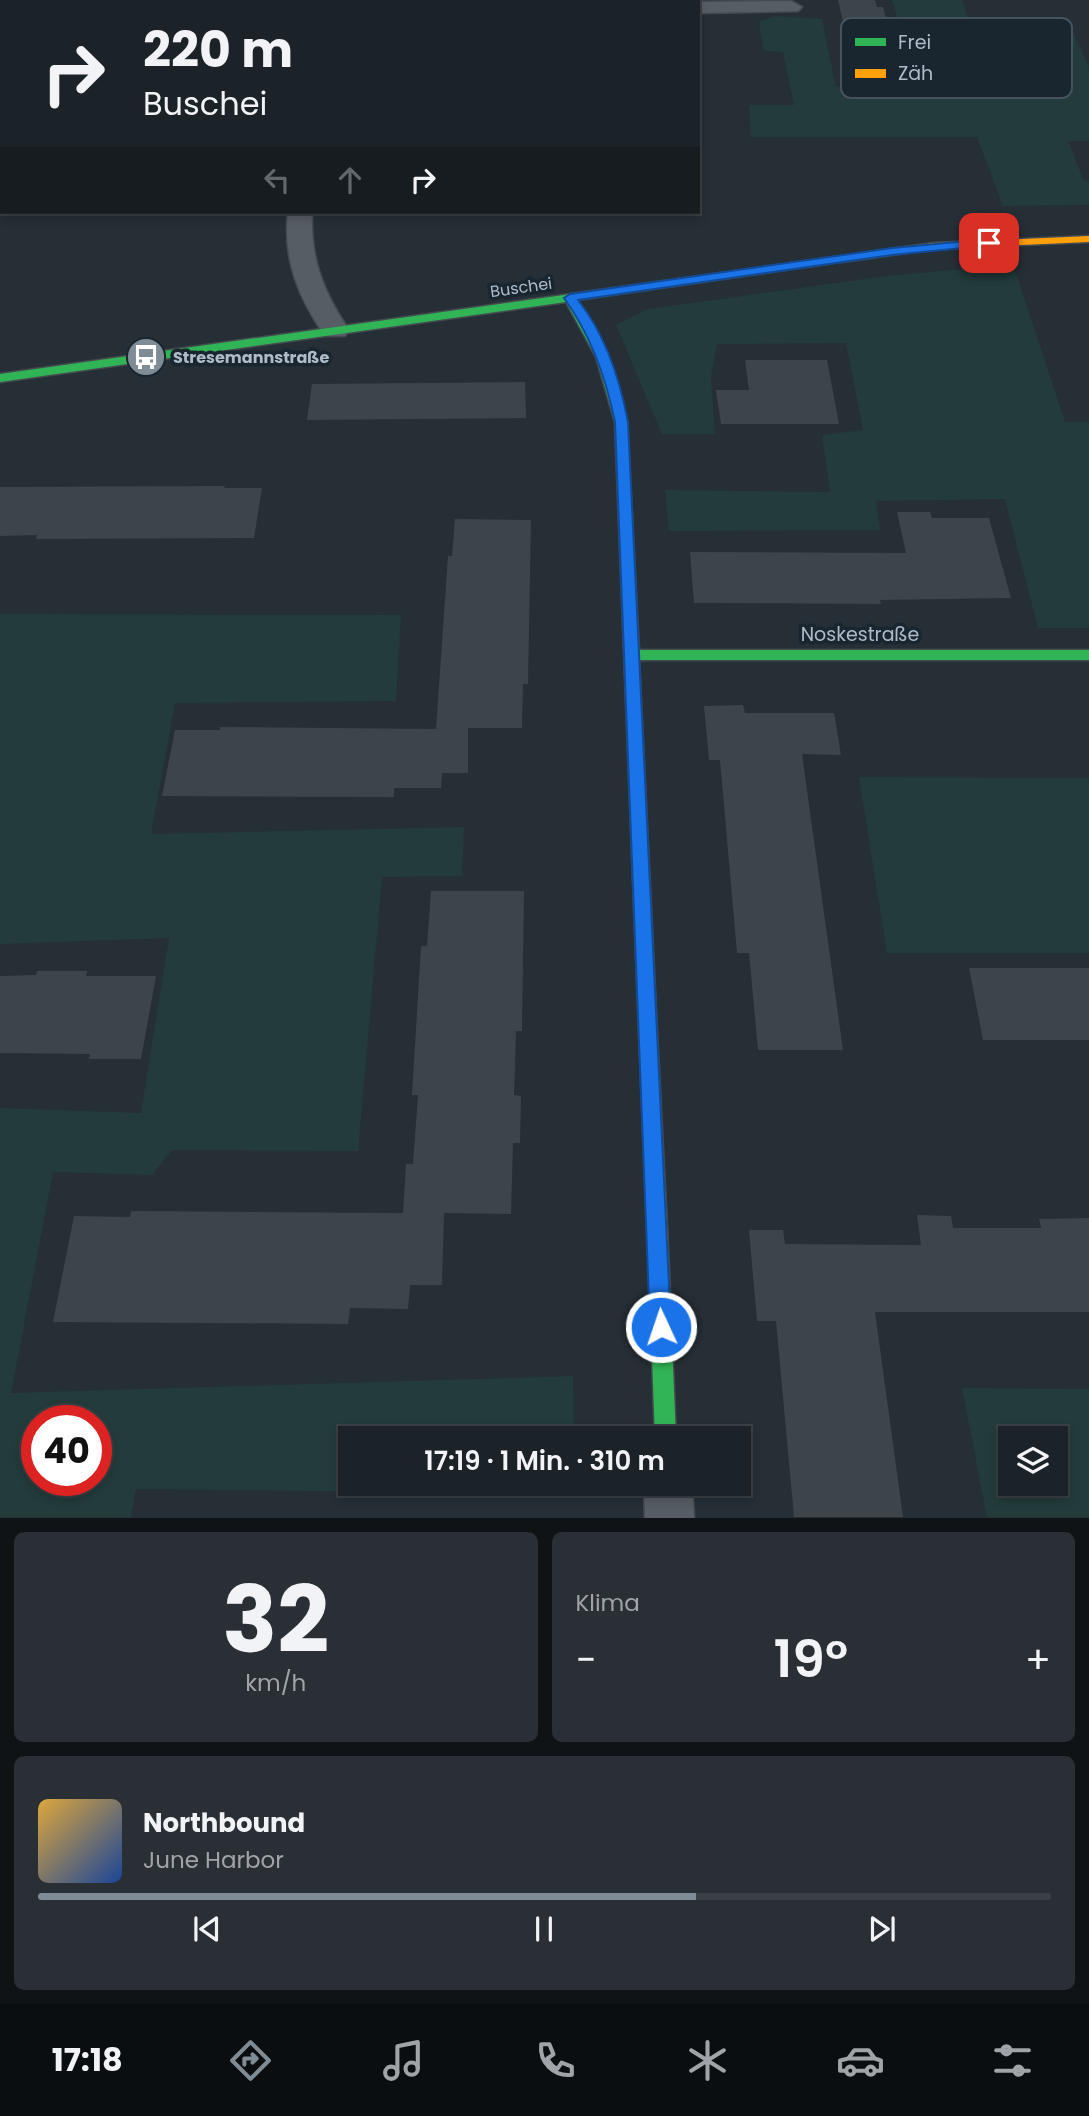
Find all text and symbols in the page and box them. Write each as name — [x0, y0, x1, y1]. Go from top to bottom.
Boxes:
text: 220 m — [143, 16, 293, 84]
legend — [841, 18, 1072, 98]
icon: right — [28, 28, 119, 119]
text: Frei — [898, 29, 931, 56]
text: Zäh — [898, 60, 933, 87]
text: Buschei — [143, 81, 267, 126]
icon: left — [258, 161, 296, 199]
icon: ahead — [331, 161, 369, 199]
icon: right — [404, 161, 442, 199]
pin — [959, 213, 1019, 273]
icon: arrive — [970, 224, 1008, 262]
street label: Buschei — [489, 272, 553, 303]
bus stop icon: Stresemannstraße — [125, 336, 167, 378]
place label: Stresemannstraße — [173, 346, 329, 369]
street label: Noskestraße — [801, 621, 919, 648]
position arrow — [624, 1290, 698, 1364]
speed limit sign: 40 — [21, 1405, 112, 1496]
map controls — [998, 1426, 1068, 1496]
button: layers — [998, 1426, 1068, 1496]
text: 17:19 · 1 Min. · 310 m — [424, 1443, 665, 1479]
text: 32 — [222, 1556, 329, 1684]
text: Klima — [576, 1587, 640, 1619]
text: 19° — [774, 1622, 848, 1695]
text: − — [576, 1633, 596, 1686]
text: + — [1025, 1633, 1051, 1686]
text: km/h — [245, 1667, 306, 1699]
text: Northbound — [143, 1805, 305, 1841]
text: June Harbor — [143, 1844, 284, 1876]
icon: previous — [188, 1910, 226, 1948]
icon: pause — [525, 1910, 563, 1948]
icon: next — [863, 1910, 901, 1948]
icon: directions — [226, 2036, 275, 2085]
icon: music — [379, 2036, 428, 2085]
icon: phone — [531, 2036, 580, 2085]
icon: climate — [683, 2036, 732, 2085]
icon: car — [836, 2036, 885, 2085]
icon: filters — [988, 2036, 1037, 2085]
text: 17:18 — [52, 2037, 123, 2082]

